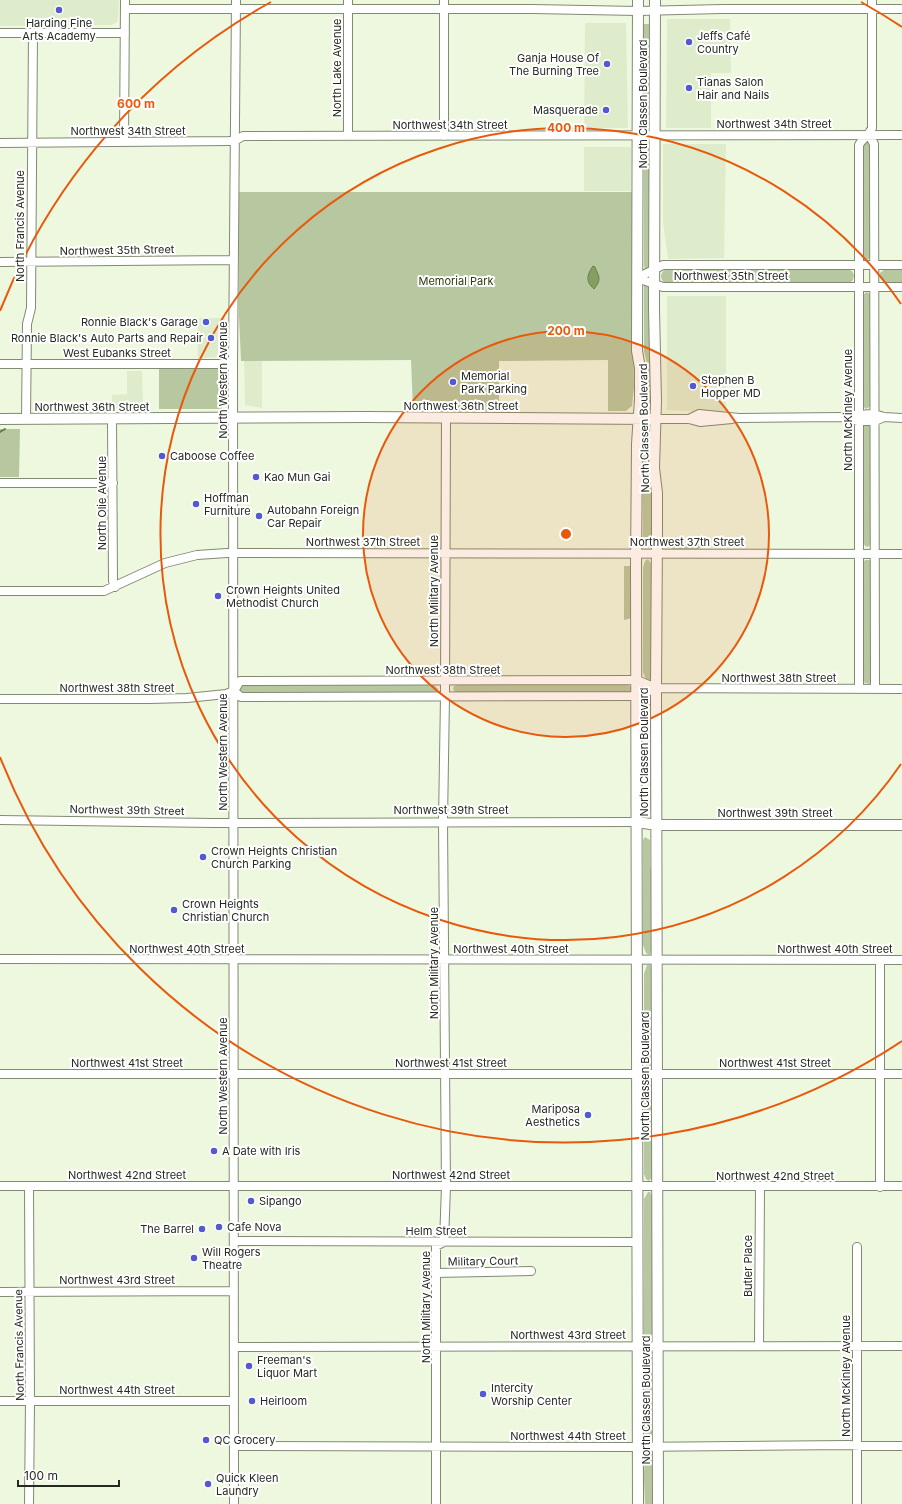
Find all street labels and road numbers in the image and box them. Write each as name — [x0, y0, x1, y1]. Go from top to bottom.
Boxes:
street label: North Lake Avenue — [330, 19, 344, 117]
street label: North Classen Boulevard — [636, 39, 650, 169]
street label: Northwest 34th Street — [716, 117, 832, 131]
street label: Northwest 34th Street — [392, 118, 508, 132]
street label: Northwest 34th Street — [70, 124, 186, 138]
street label: North Francis Avenue — [13, 170, 27, 282]
street label: Northwest 35th Street — [60, 242, 175, 258]
street label: Northwest 35th Street — [674, 269, 789, 283]
street label: North Western Avenue — [216, 321, 230, 439]
street label: West Eubanks Street — [63, 346, 171, 360]
street label: North McKinley Avenue — [841, 349, 855, 471]
street label: North Classen Boulevard — [636, 363, 652, 493]
street label: Northwest 36th Street — [404, 399, 519, 413]
street label: Northwest 36th Street — [35, 400, 150, 414]
street label: North Olie Avenue — [95, 456, 109, 550]
street label: Northwest 37th Street — [306, 535, 421, 549]
street label: North Military Avenue — [427, 535, 441, 647]
street label: Northwest 37th Street — [630, 535, 745, 549]
street label: Northwest 38th Street — [386, 663, 501, 677]
street label: Northwest 38th Street — [722, 671, 837, 685]
street label: Northwest 38th Street — [60, 681, 175, 695]
street label: North Classen Boulevard — [637, 687, 651, 817]
street label: North Western Avenue — [216, 693, 230, 811]
street label: Northwest 39th Street — [69, 802, 185, 818]
street label: Northwest 39th Street — [393, 803, 509, 817]
street label: Northwest 39th Street — [717, 806, 833, 820]
street label: North Military Avenue — [427, 907, 441, 1019]
street label: Northwest 40th Street — [129, 942, 245, 956]
street label: Northwest 40th Street — [453, 942, 569, 956]
street label: Northwest 40th Street — [777, 942, 893, 956]
street label: North Classen Boulevard — [638, 1011, 652, 1141]
street label: North Western Avenue — [216, 1017, 230, 1135]
street label: Northwest 41st Street — [71, 1056, 183, 1070]
street label: Northwest 41st Street — [395, 1056, 507, 1070]
street label: Northwest 41st Street — [719, 1056, 831, 1070]
street label: Northwest 42nd Street — [68, 1168, 186, 1182]
street label: Northwest 42nd Street — [392, 1168, 510, 1182]
street label: Northwest 42nd Street — [716, 1169, 834, 1183]
street label: Helm Street — [405, 1224, 467, 1238]
street label: Butler Place — [741, 1235, 755, 1297]
street label: North Military Avenue — [419, 1251, 433, 1363]
street label: Military Court — [448, 1253, 519, 1269]
street label: Northwest 43rd Street — [59, 1273, 175, 1287]
street label: North Francis Avenue — [11, 1289, 27, 1401]
street label: North McKinley Avenue — [839, 1315, 853, 1437]
street label: Northwest 43rd Street — [510, 1328, 626, 1342]
street label: North Classen Boulevard — [639, 1335, 653, 1465]
street label: Northwest 44th Street — [59, 1383, 175, 1397]
street label: Northwest 44th Street — [510, 1429, 626, 1443]

